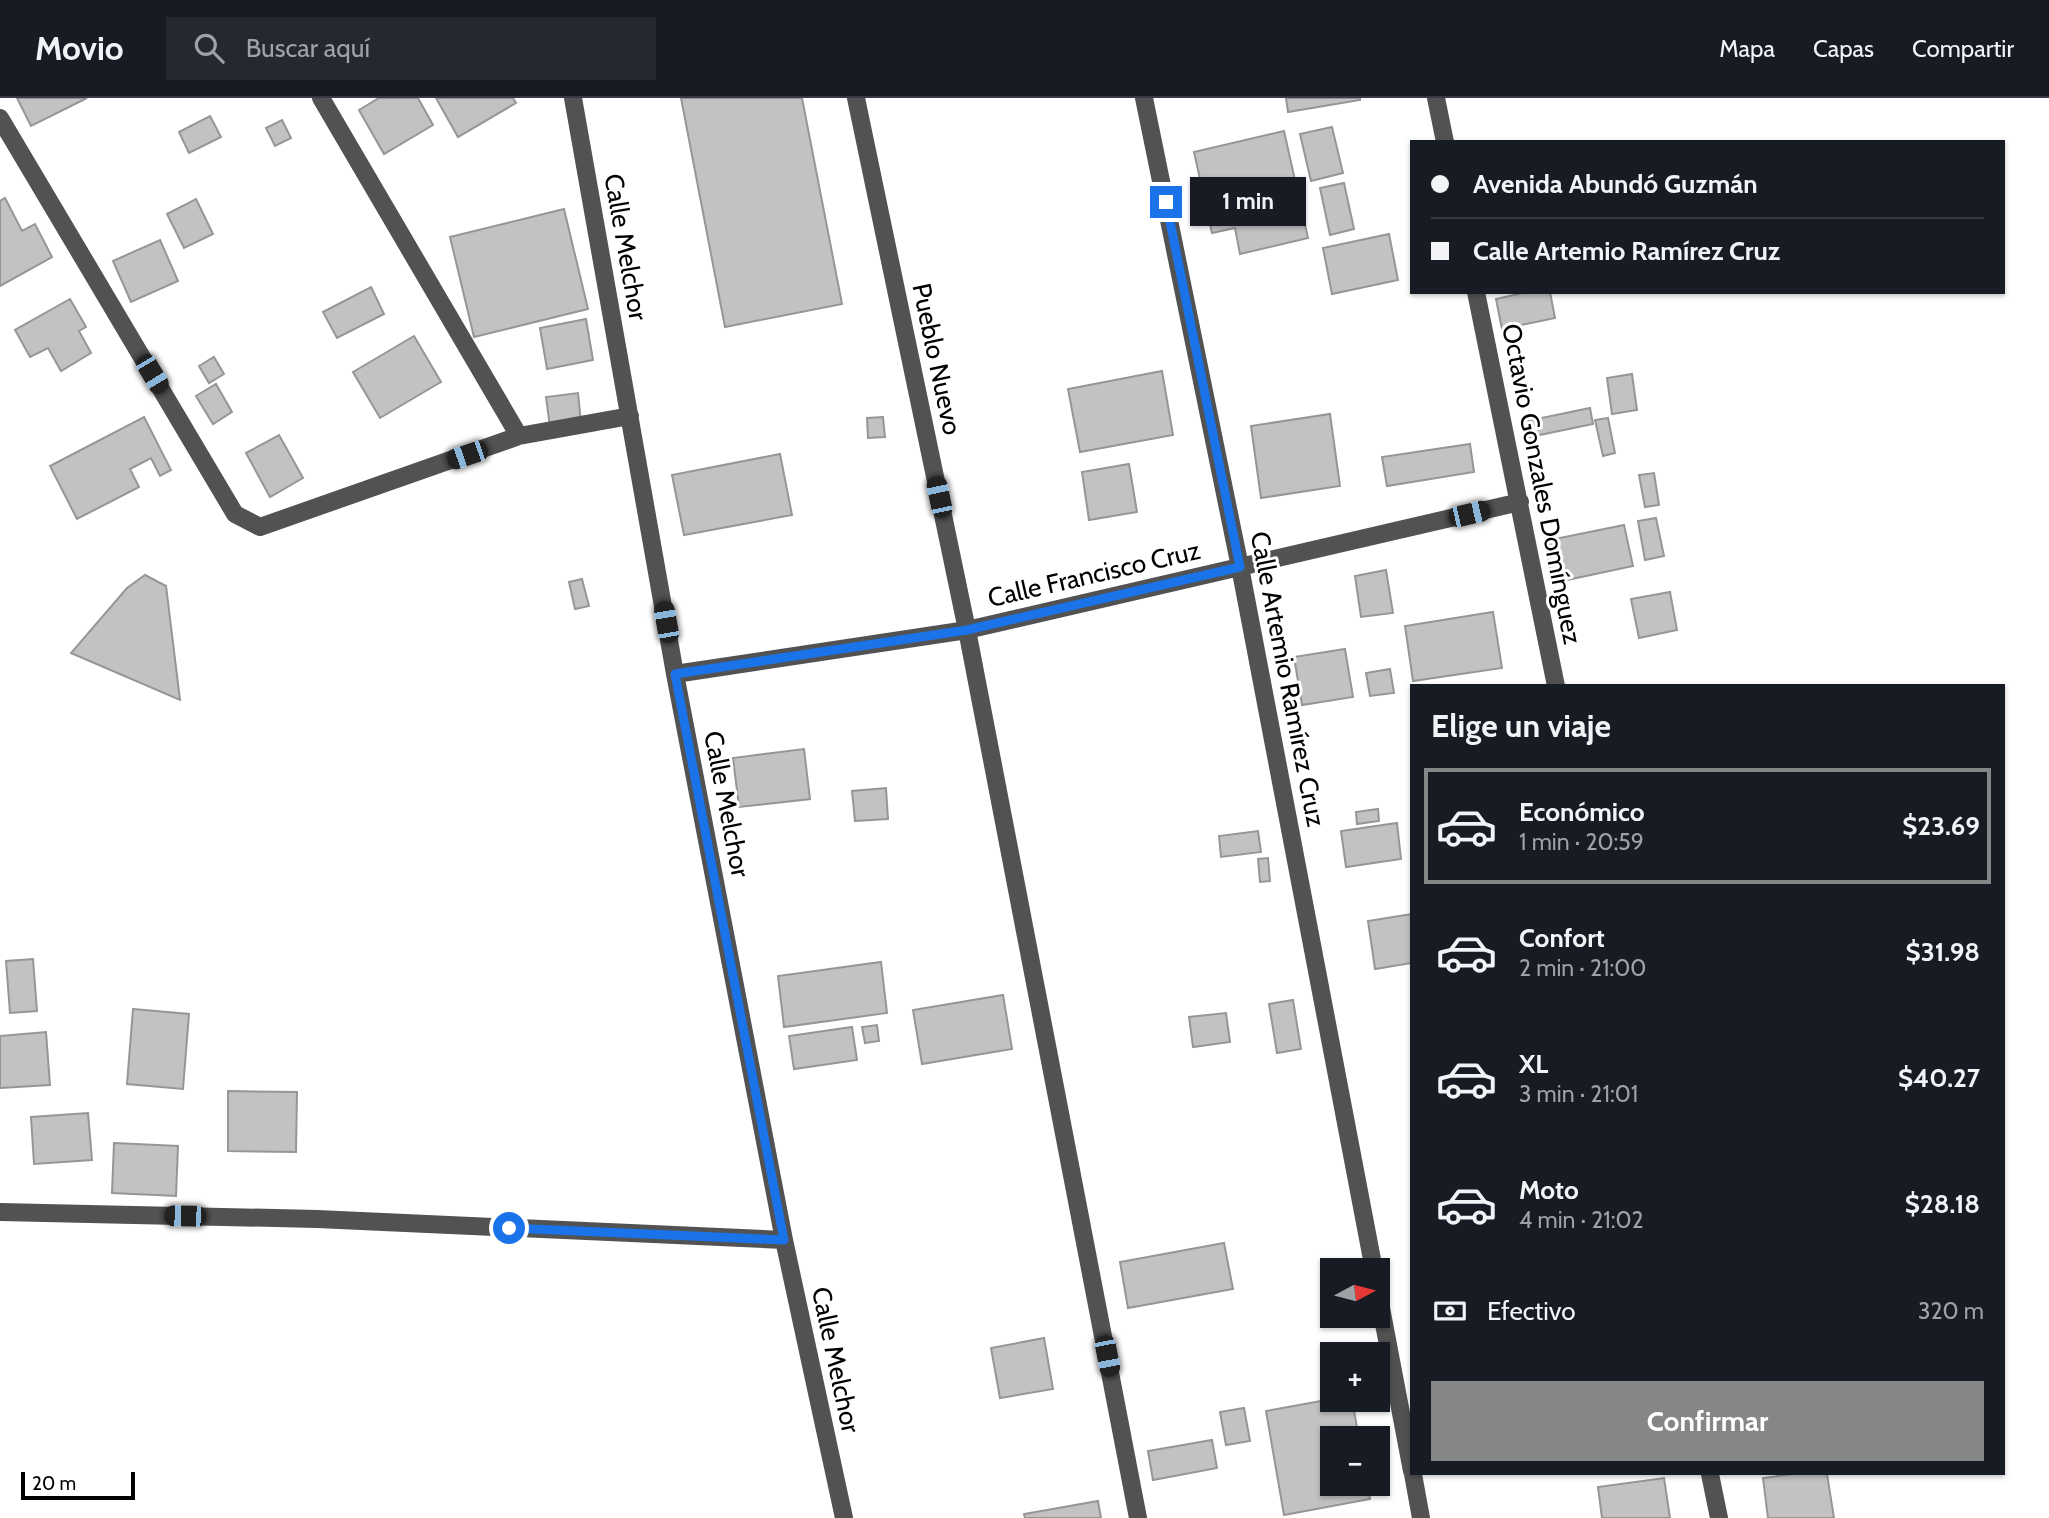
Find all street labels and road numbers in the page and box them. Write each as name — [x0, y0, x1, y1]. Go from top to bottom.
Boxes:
street label: Calle Melchor — [597, 171, 655, 324]
street label: Pueblo Nuevo — [905, 280, 969, 438]
street label: Octavio Gonzales Domínguez — [1495, 321, 1589, 647]
street label: Calle Artemio Ramírez Cruz — [1244, 529, 1332, 829]
street label: Calle Francisco Cruz — [985, 534, 1203, 614]
street label: Calle Melchor — [697, 728, 757, 881]
street label: Calle Melchor — [805, 1284, 867, 1437]

